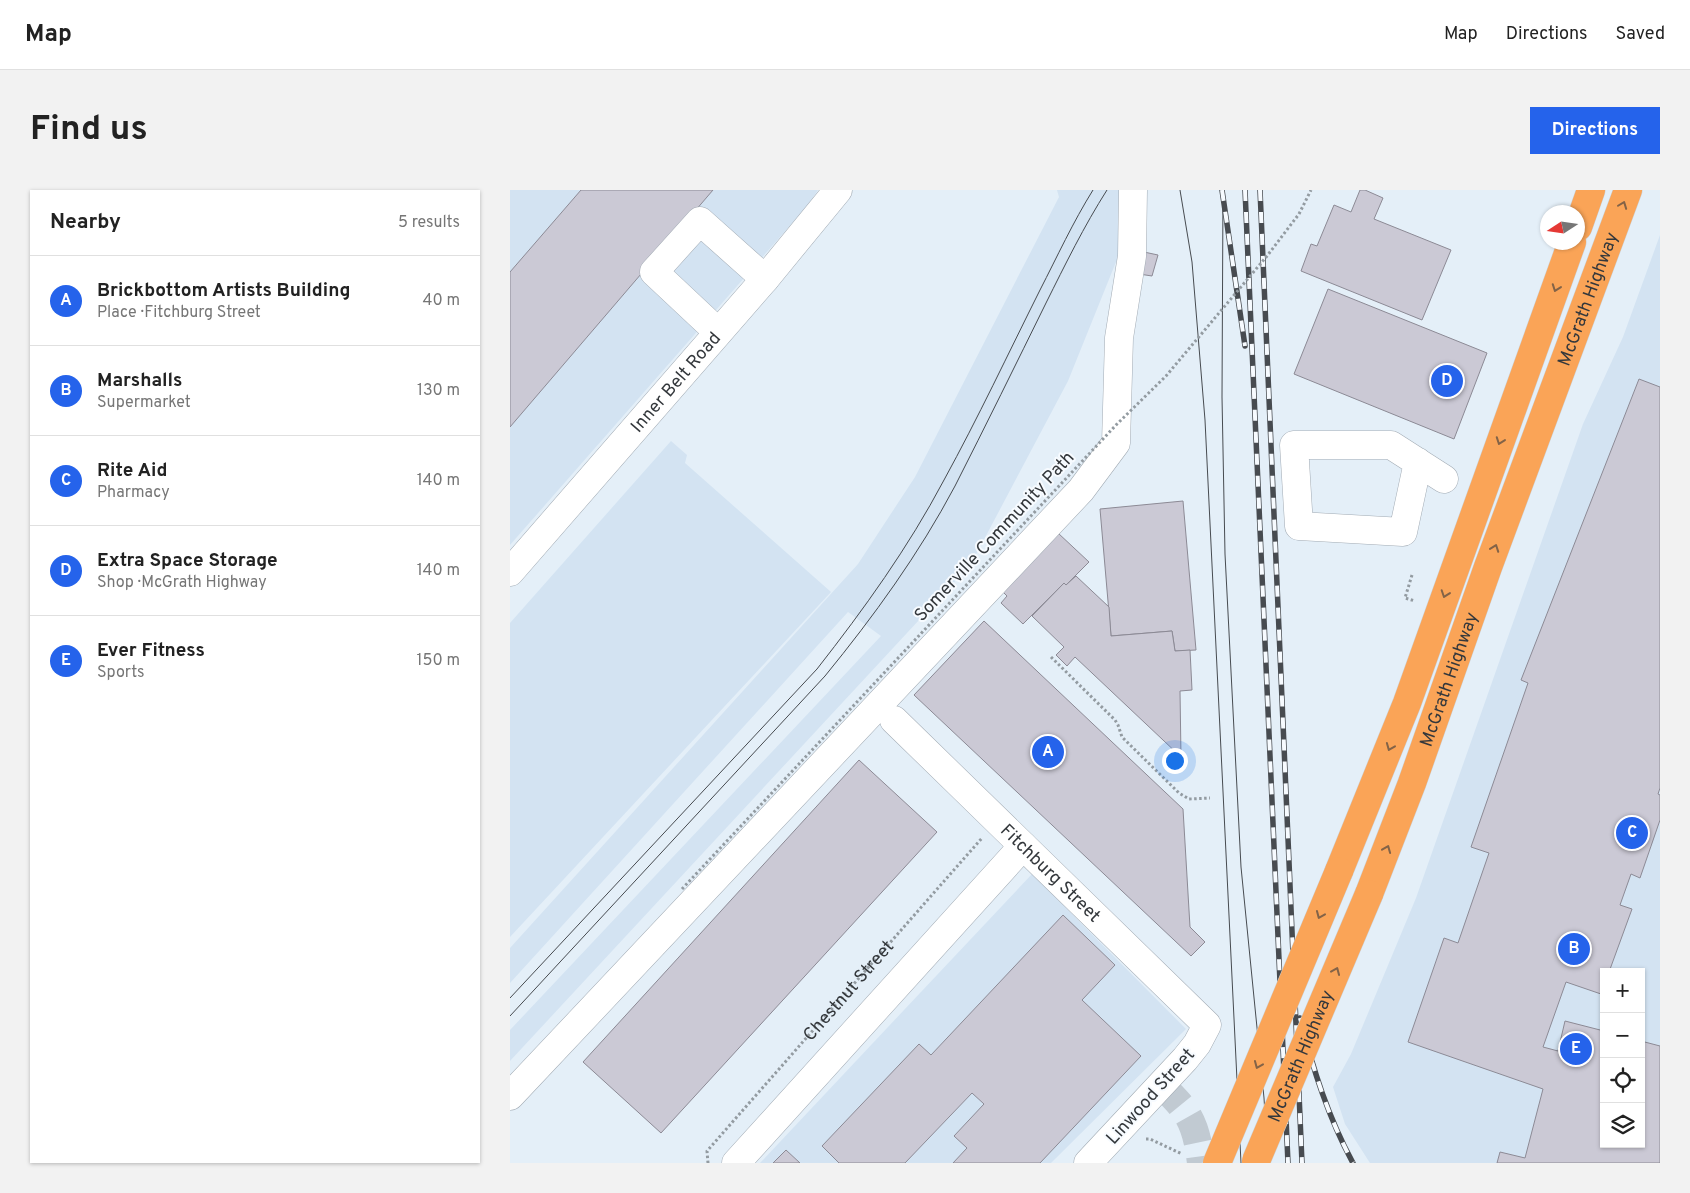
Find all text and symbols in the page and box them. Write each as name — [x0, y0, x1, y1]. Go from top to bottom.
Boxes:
text: Map — [25, 20, 72, 50]
text: Map — [1444, 23, 1478, 46]
text: Directions — [1506, 23, 1588, 46]
text: Saved — [1616, 23, 1665, 46]
button: Directions — [1530, 107, 1660, 154]
text: Find us — [30, 108, 148, 152]
one-way arrow — [1617, 201, 1627, 210]
north arrow — [1540, 205, 1585, 250]
text: Nearby — [50, 209, 121, 236]
text: 5 results — [398, 213, 460, 233]
street label: McGrath Highway — [1554, 229, 1624, 370]
text: Brickbottom Artists Building — [97, 279, 351, 303]
one-way arrow — [1552, 284, 1562, 292]
text: A — [60, 291, 72, 311]
text: 40 m — [422, 291, 460, 311]
text: Place · Fitchburg Street — [97, 303, 261, 323]
street label: Inner Belt Road — [626, 328, 727, 438]
pin: D — [1431, 362, 1463, 400]
text: Marshalls — [97, 369, 182, 393]
text: B — [60, 381, 72, 401]
text: 130 m — [417, 381, 460, 401]
text: Supermarket — [97, 393, 191, 413]
one-way arrow — [1496, 436, 1506, 445]
street label: Somerville Community Path — [910, 447, 1080, 627]
text: Rite Aid — [97, 459, 167, 483]
text: C — [61, 471, 71, 491]
text: 140 m — [417, 471, 460, 491]
text: Pharmacy — [97, 483, 170, 503]
one-way arrow — [1489, 544, 1499, 552]
text: Extra Space Storage — [97, 549, 278, 573]
text: D — [60, 561, 72, 581]
text: 140 m — [417, 561, 460, 581]
text: Shop · McGrath Highway — [97, 573, 267, 593]
one-way arrow — [1441, 589, 1451, 598]
street label: McGrath Highway — [1416, 609, 1484, 750]
text: Ever Fitness — [97, 639, 205, 663]
text: E — [61, 651, 71, 671]
text: 150 m — [417, 651, 460, 671]
text: Sports — [97, 663, 145, 683]
pin: A — [1032, 733, 1064, 771]
one-way arrow — [1385, 742, 1396, 751]
your location — [1162, 748, 1188, 774]
pin: C — [1616, 814, 1648, 852]
street label: Fitchburg Street — [995, 820, 1105, 928]
one-way arrow — [1380, 845, 1391, 854]
one-way arrow — [1316, 911, 1326, 919]
pin: B — [1558, 930, 1590, 968]
street label: Chestnut Street — [799, 936, 900, 1047]
one-way arrow — [1330, 967, 1341, 976]
map controls — [1600, 968, 1645, 1148]
button: + — [1600, 968, 1645, 1013]
street label: McGrath Highway — [1264, 987, 1340, 1126]
button: − — [1600, 1013, 1645, 1058]
pin: E — [1560, 1030, 1592, 1068]
street label: Linwood Street — [1102, 1044, 1200, 1150]
button: locate — [1600, 1058, 1645, 1103]
one-way arrow — [1253, 1060, 1264, 1069]
button: layers — [1600, 1103, 1645, 1148]

